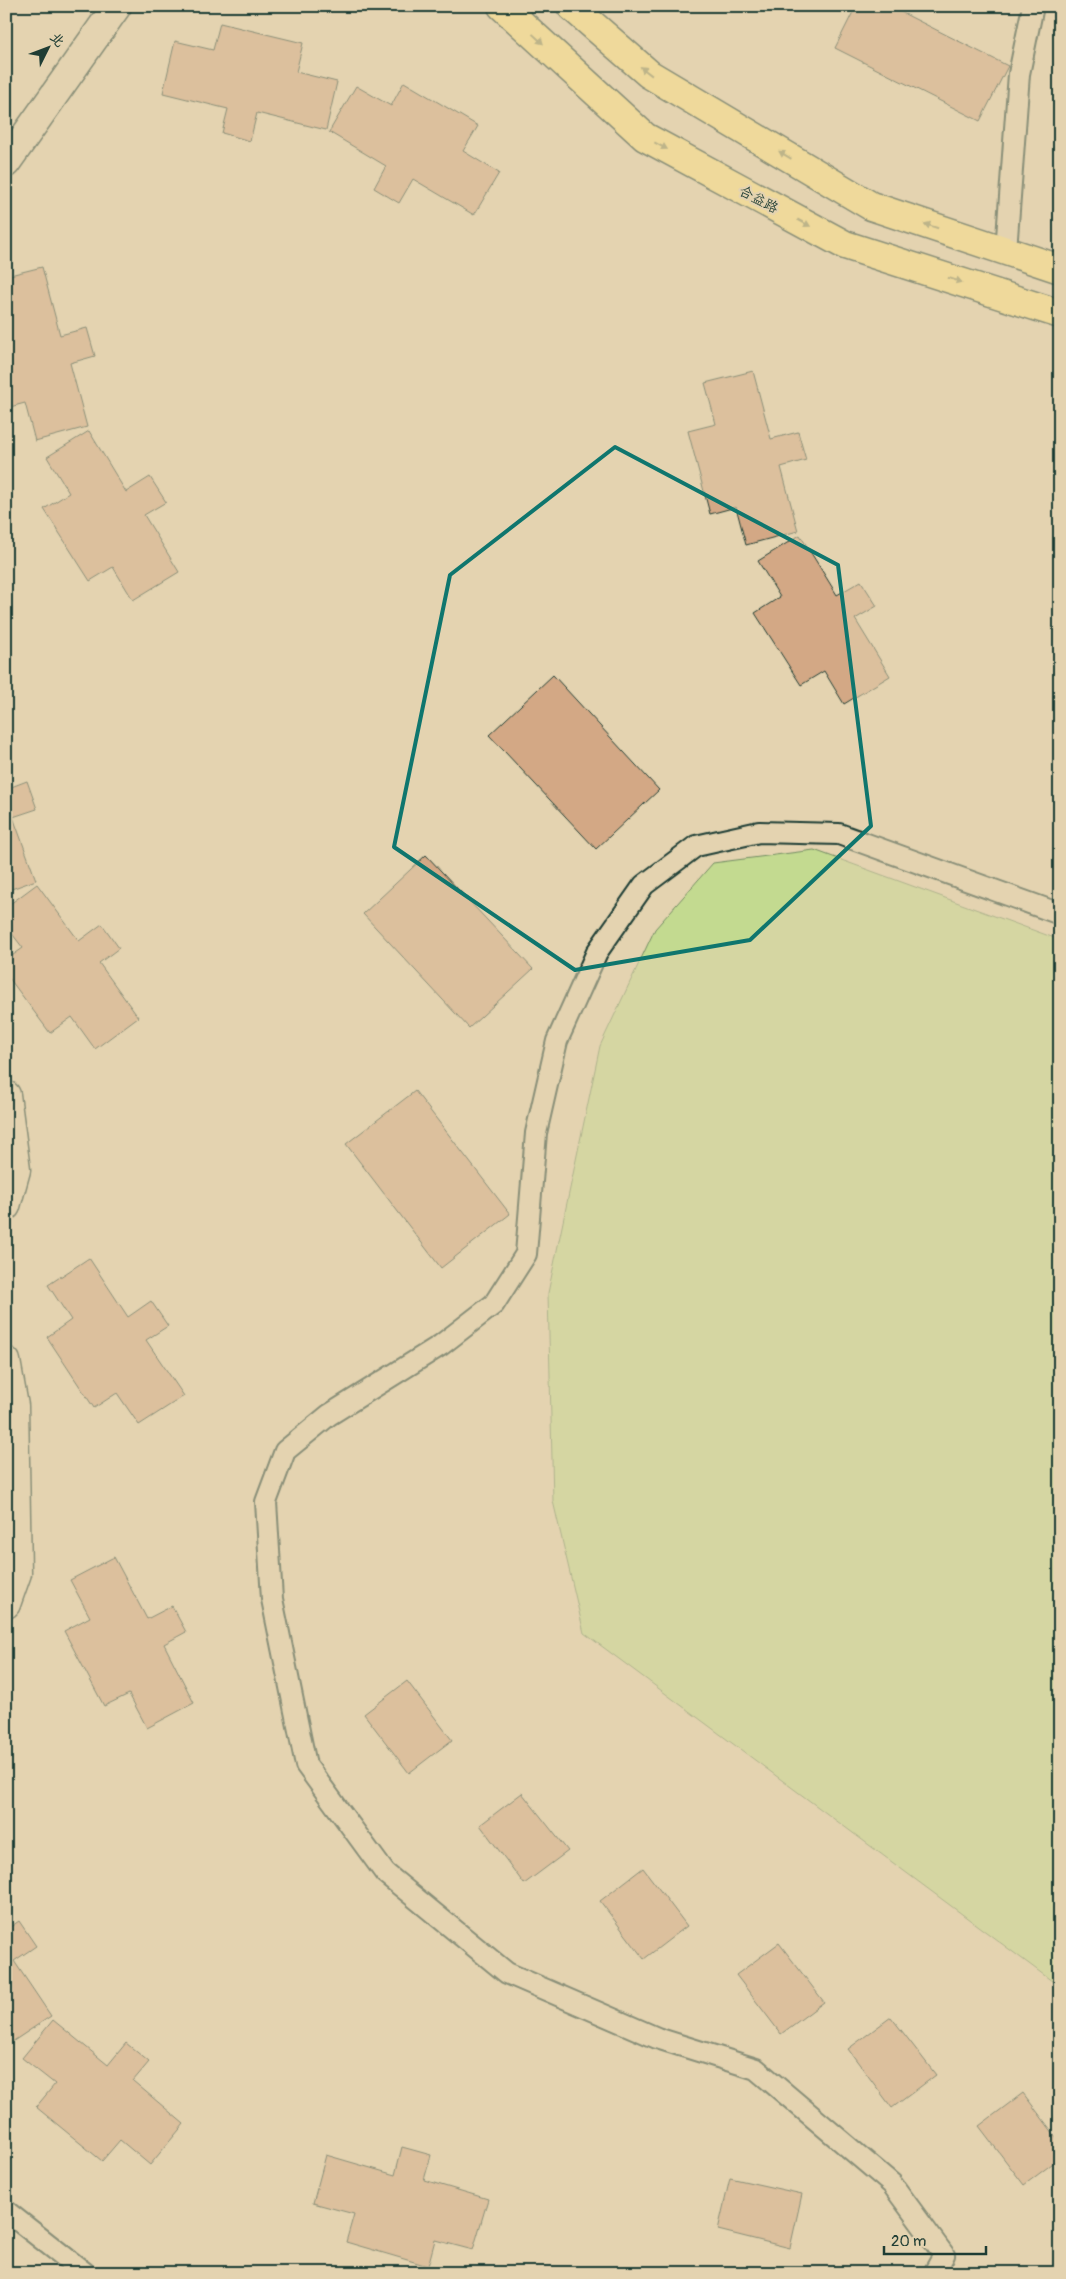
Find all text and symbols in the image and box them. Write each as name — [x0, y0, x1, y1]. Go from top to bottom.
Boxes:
north arrow — [22, 22, 72, 72]
text: 北 — [46, 29, 68, 51]
one-way arrow — [532, 33, 544, 45]
one-way arrow — [640, 66, 653, 76]
one-way arrow — [654, 141, 667, 150]
one-way arrow — [779, 151, 792, 160]
street label: 合益路 — [736, 182, 781, 217]
one-way arrow — [797, 218, 810, 227]
one-way arrow — [923, 222, 938, 229]
one-way arrow — [948, 277, 963, 285]
scale bar — [884, 2224, 986, 2256]
text: 20 m — [891, 2232, 926, 2251]

